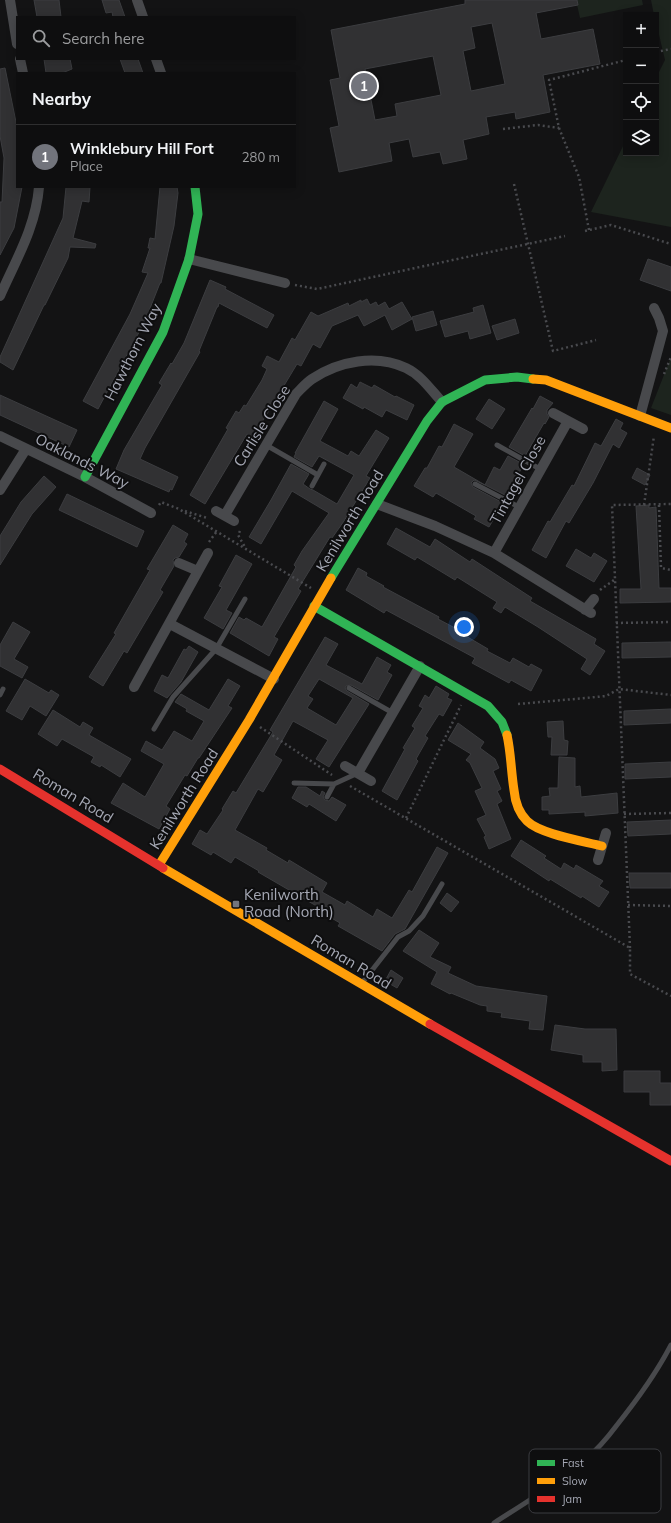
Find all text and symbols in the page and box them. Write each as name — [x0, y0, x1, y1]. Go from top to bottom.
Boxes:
map controls — [623, 12, 659, 156]
button: + — [623, 12, 659, 48]
search box — [16, 16, 296, 60]
icon: search — [30, 27, 52, 49]
text: Search here — [62, 29, 144, 48]
button: − — [623, 48, 659, 84]
pin: 1 — [351, 71, 377, 101]
button: locate — [623, 84, 659, 120]
text: Nearby — [32, 88, 91, 109]
button: layers — [623, 120, 659, 156]
text: Winklebury Hill Fort — [70, 139, 214, 158]
text: 1 — [41, 149, 49, 165]
text: 280 m — [242, 149, 280, 165]
text: Place — [70, 158, 103, 174]
street label: Hawthorn Way — [100, 300, 165, 404]
street label: Carlisle Close — [229, 381, 294, 470]
street label: Oaklands Way — [32, 429, 132, 492]
street label: Tintagel Close — [485, 432, 550, 527]
street label: Kenilworth Road — [312, 466, 387, 575]
your location — [454, 617, 474, 637]
street label: Kenilworth Road — [145, 745, 222, 853]
street label: Roman Road — [30, 764, 117, 827]
place label: Kenilworth Road (North) — [244, 885, 334, 921]
marker: Kenilworth Road (North) — [231, 899, 241, 909]
street label: Roman Road — [308, 930, 395, 993]
legend — [529, 1449, 661, 1513]
text: Fast — [562, 1456, 584, 1470]
text: Slow — [562, 1474, 588, 1488]
text: Jam — [562, 1492, 582, 1506]

